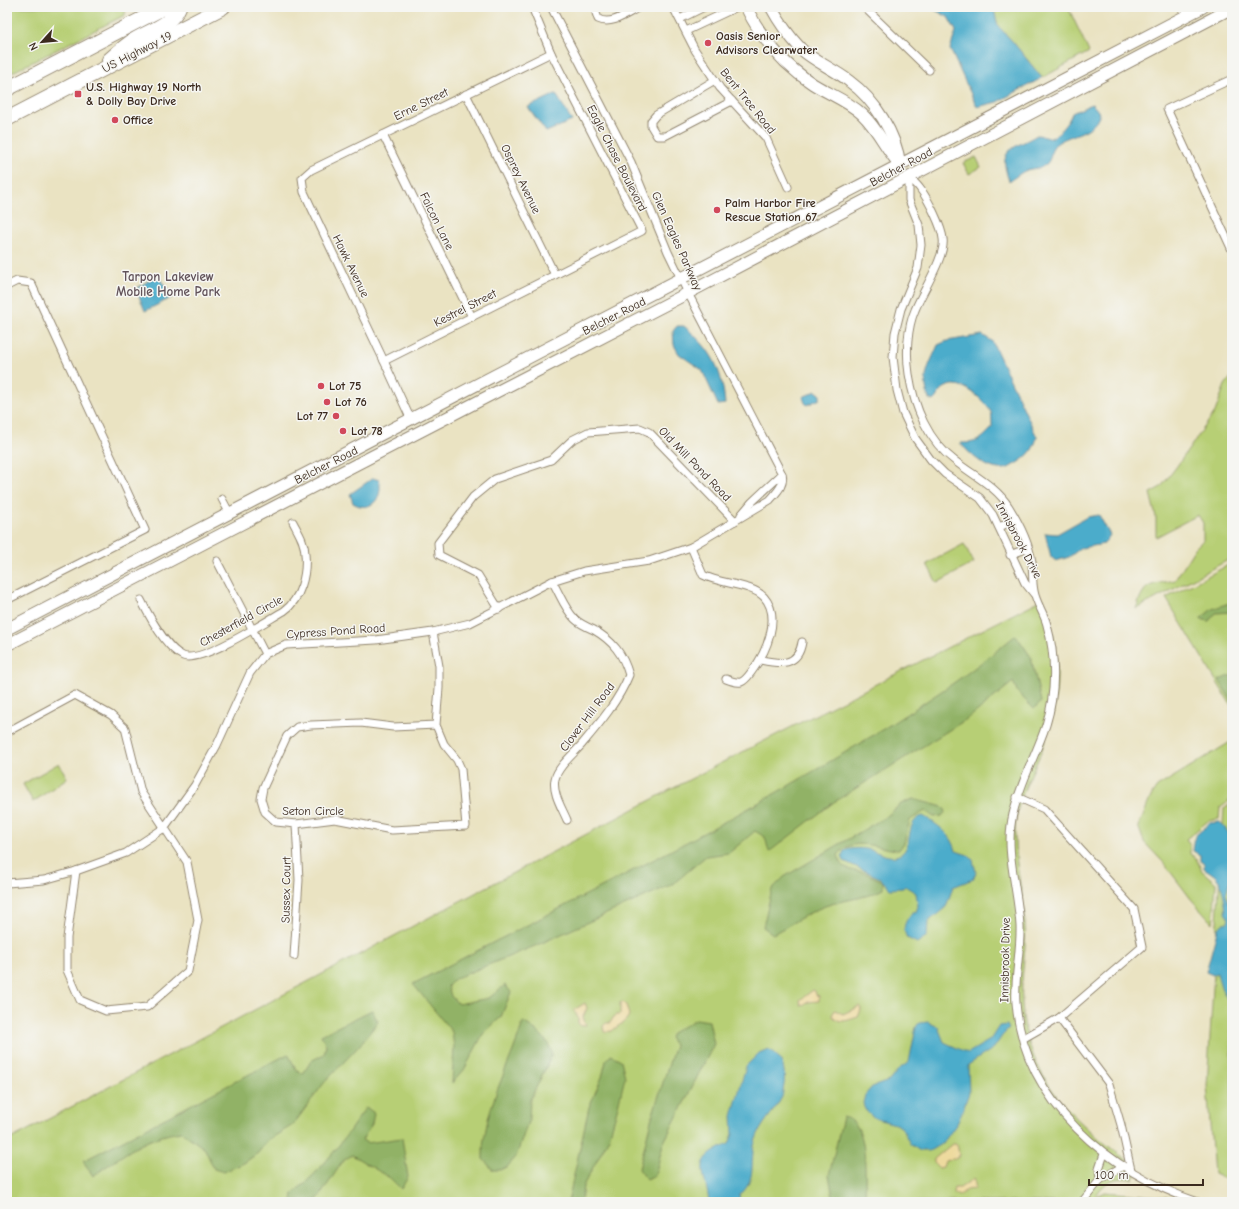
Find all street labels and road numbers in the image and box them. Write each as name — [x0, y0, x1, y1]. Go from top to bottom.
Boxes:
street label: US Highway 19 — [100, 28, 174, 76]
street label: Bent Tree Road — [717, 65, 779, 137]
street label: Erne Street — [392, 85, 451, 123]
street label: Eagle Chase Boulevard — [584, 102, 650, 214]
street label: Osprey Avenue — [498, 142, 544, 216]
street label: Belcher Road — [867, 145, 935, 189]
street label: Glen Eagles Parkway — [649, 189, 705, 293]
street label: Falcon Lane — [417, 190, 457, 252]
street label: Hawk Avenue — [330, 232, 372, 300]
street label: Kestrel Street — [431, 286, 499, 330]
street label: Belcher Road — [580, 294, 648, 338]
street label: Old Mill Pond Road — [656, 424, 734, 504]
street label: Belcher Road — [292, 443, 360, 487]
street label: Innisbrook Drive — [993, 499, 1045, 581]
street label: Chesterfield Circle — [197, 592, 285, 650]
street label: Cypress Pond Road — [286, 621, 386, 641]
street label: Clover Hill Road — [557, 680, 617, 754]
street label: Seton Circle — [282, 804, 344, 818]
street label: Sussex Court — [278, 856, 294, 923]
street label: Innisbrook Drive — [997, 917, 1013, 1003]

